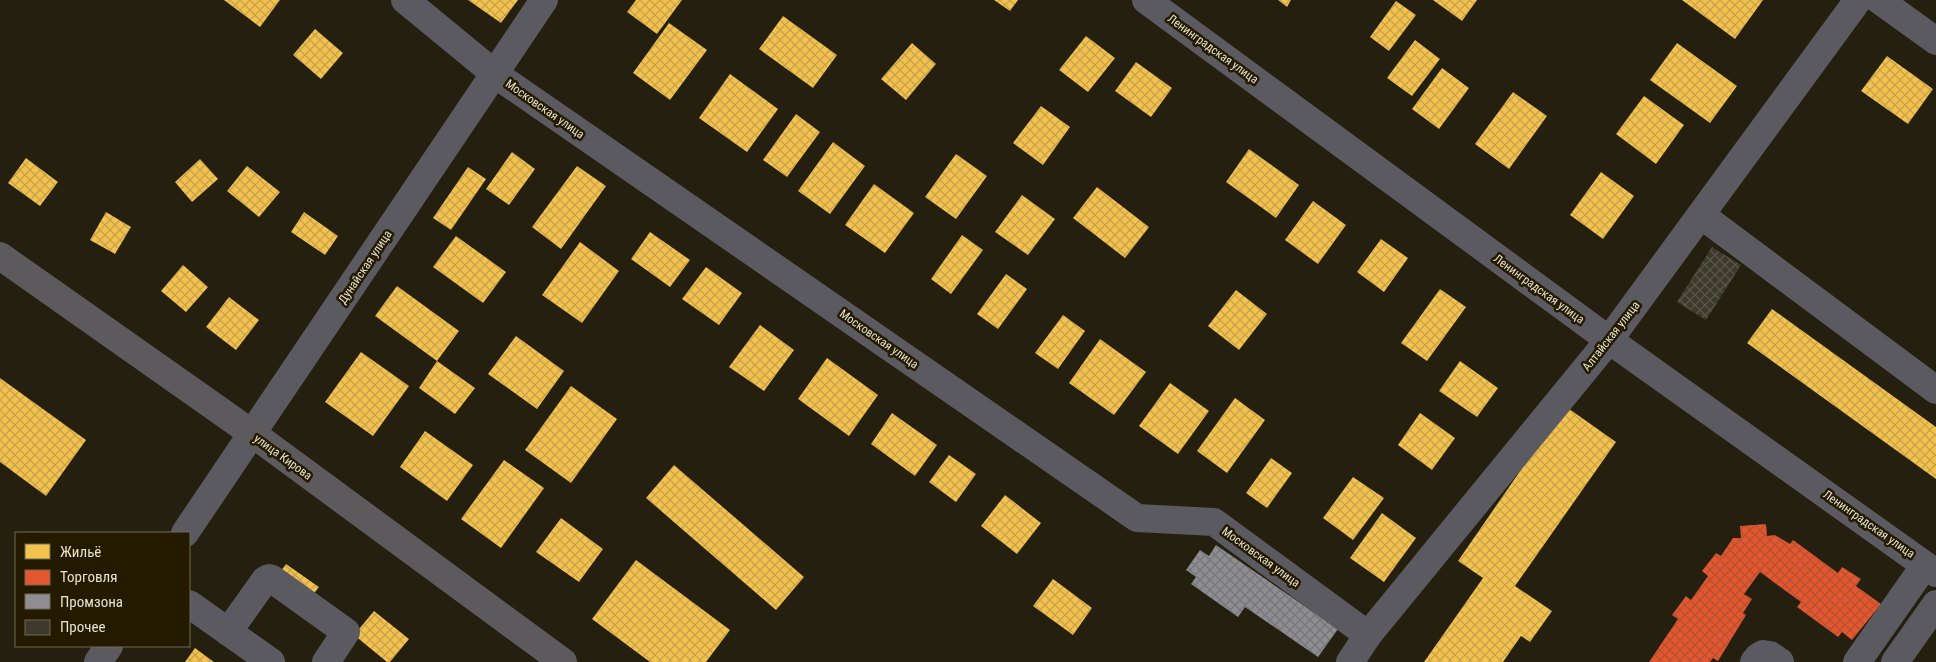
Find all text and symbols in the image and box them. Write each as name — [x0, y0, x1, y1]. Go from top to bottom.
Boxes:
street label: Ленинградская улица — [1165, 11, 1261, 87]
street label: Московская улица — [503, 77, 587, 142]
street label: Дунайская улица — [335, 227, 395, 306]
street label: Ленинградская улица — [1491, 251, 1587, 327]
street label: Алтайская улица — [1579, 298, 1643, 374]
street label: Московская улица — [837, 307, 921, 372]
street label: улица Кирова — [251, 431, 315, 483]
street label: Ленинградская улица — [1821, 487, 1918, 561]
street label: Московская улица — [1219, 524, 1303, 590]
legend — [15, 532, 190, 647]
text: Жильё — [60, 543, 101, 561]
text: Торговля — [60, 568, 117, 586]
text: Промзона — [60, 593, 123, 611]
text: Прочее — [60, 618, 106, 636]

